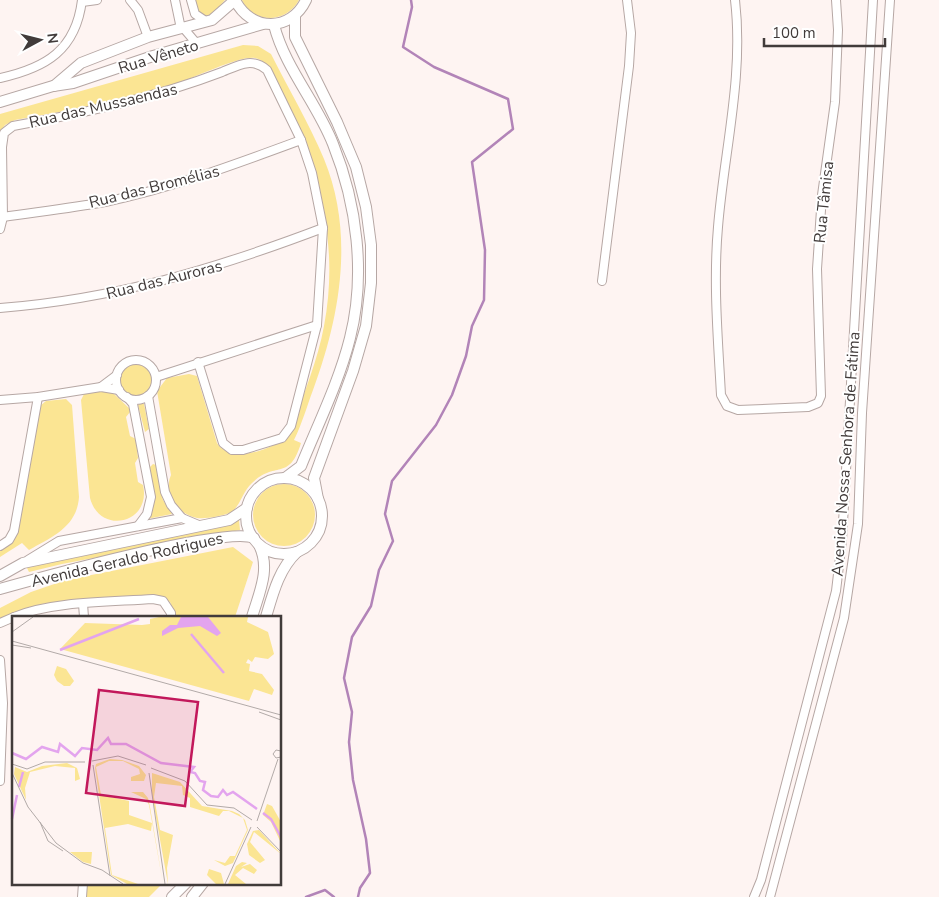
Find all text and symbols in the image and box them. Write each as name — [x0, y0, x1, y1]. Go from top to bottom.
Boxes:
north arrow — [15, 15, 65, 65]
scale bar — [764, 15, 885, 47]
text: 100 m — [772, 23, 816, 43]
text: N — [42, 32, 62, 45]
street label: Rua Vêneto — [115, 34, 201, 80]
street label: Rua das Mussaendas — [27, 78, 180, 134]
street label: Rua das Bromélias — [87, 160, 222, 214]
street label: Rua Tâmisa — [809, 160, 839, 244]
street label: Rua das Auroras — [104, 255, 225, 305]
street label: Avenida Nossa Senhora de Fátima — [826, 331, 866, 577]
street label: Avenida Geraldo Rodrigues — [29, 527, 225, 593]
inset map — [12, 616, 281, 884]

